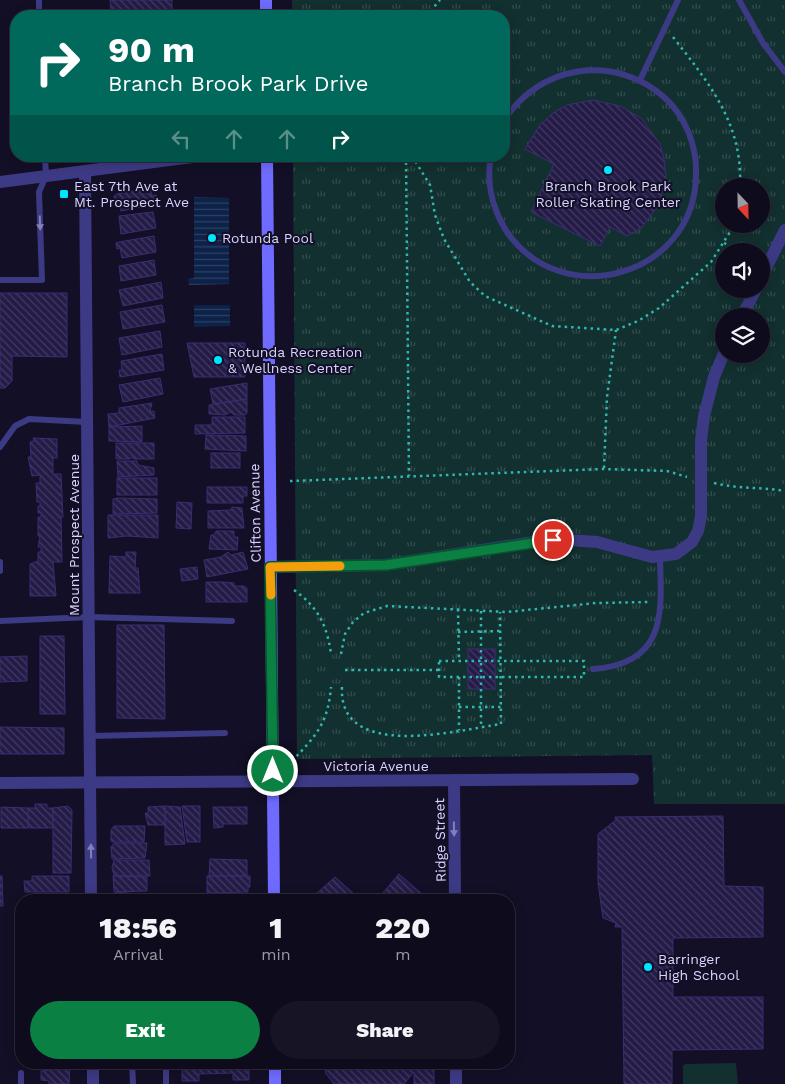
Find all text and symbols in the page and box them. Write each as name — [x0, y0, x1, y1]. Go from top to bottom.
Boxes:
text: 90 m — [108, 29, 195, 71]
icon: right — [25, 30, 90, 95]
text: Branch Brook Park Drive — [108, 71, 368, 96]
icon: left — [167, 125, 195, 153]
icon: ahead — [220, 125, 248, 153]
icon: ahead — [273, 125, 301, 153]
icon: right — [326, 125, 354, 153]
marker: Branch Brook Park Roller Skating Center — [602, 164, 614, 176]
place label: East 7th Ave at Mt. Prospect Ave — [74, 178, 189, 210]
place label: Branch Brook Park Roller Skating Center — [535, 178, 681, 210]
north arrow — [715, 178, 770, 232]
map controls — [715, 178, 770, 363]
marker: East 7th Ave at Mt. Prospect Ave — [58, 188, 70, 200]
one-way arrow — [36, 215, 44, 231]
place label: Rotunda Pool — [222, 230, 314, 246]
marker: Rotunda Pool — [206, 232, 218, 244]
button: sound — [715, 243, 770, 298]
button: layers — [715, 308, 770, 363]
place label: Rotunda Recreation & Wellness Center — [228, 344, 363, 376]
marker: Rotunda Recreation & Wellness Center — [212, 354, 224, 366]
street label: Mount Prospect Avenue — [66, 454, 82, 616]
street label: Clifton Avenue — [246, 463, 264, 563]
pin — [532, 519, 574, 561]
icon: arrive — [539, 526, 567, 554]
position arrow — [246, 744, 298, 796]
street label: Victoria Avenue — [323, 758, 429, 774]
street label: Ridge Street — [431, 798, 449, 882]
one-way arrow — [451, 821, 459, 837]
one-way arrow — [87, 843, 95, 859]
text: 18:56 — [99, 910, 177, 945]
text: 1 — [269, 910, 283, 945]
text: 220 — [375, 910, 431, 945]
text: Arrival — [113, 945, 163, 964]
text: min — [261, 945, 291, 964]
text: m — [395, 945, 410, 964]
place label: Barringer High School — [658, 951, 740, 983]
marker: Barringer High School — [642, 961, 654, 973]
button: Exit — [30, 1001, 260, 1059]
button: Share — [270, 1001, 500, 1059]

